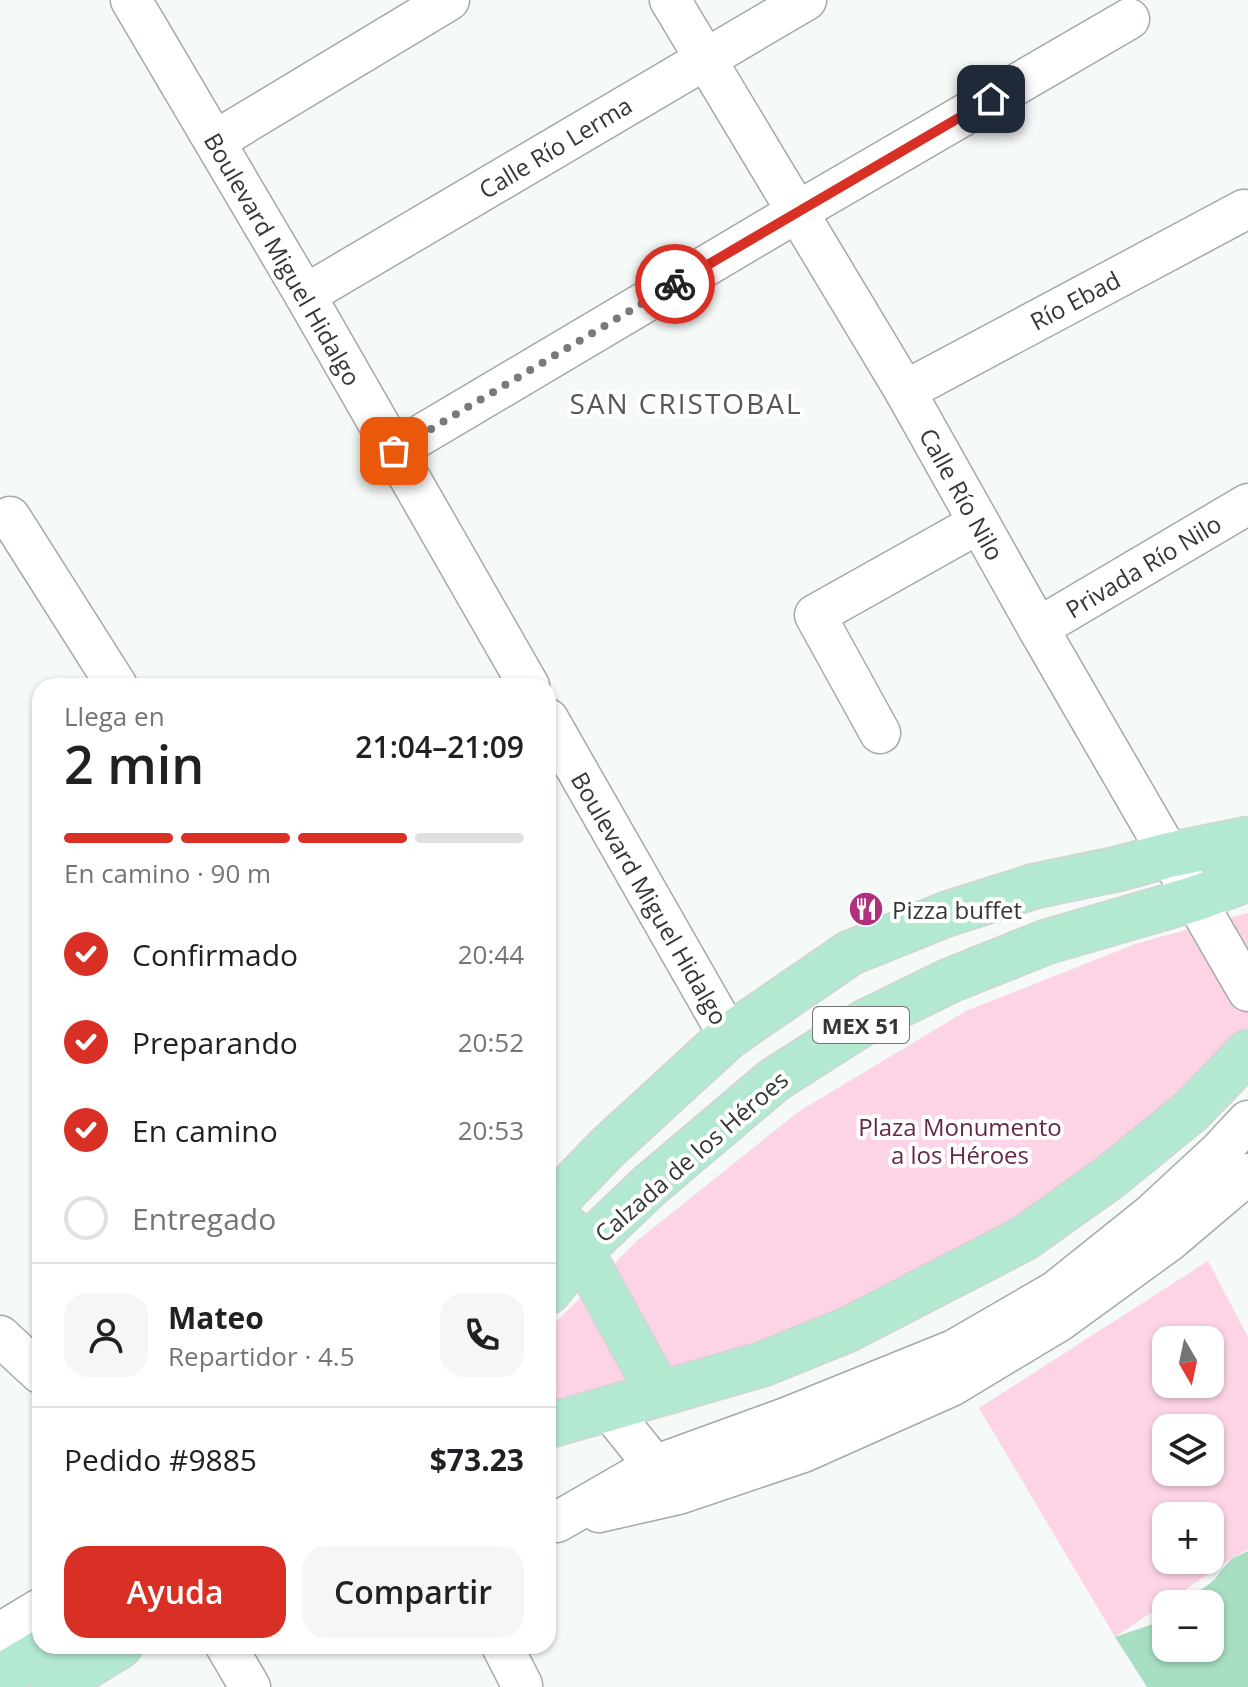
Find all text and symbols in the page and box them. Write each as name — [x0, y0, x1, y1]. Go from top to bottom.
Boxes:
pin — [957, 65, 1025, 133]
icon: home — [969, 77, 1013, 121]
street label: Calle Río Lerma — [472, 88, 638, 206]
street label: Boulevard Miguel Hidalgo — [197, 127, 369, 391]
courier — [635, 244, 715, 324]
icon: bike — [653, 262, 697, 306]
street label: Río Ebad — [1024, 263, 1126, 337]
district label: SAN CRISTOBAL — [569, 384, 803, 422]
pin — [360, 417, 428, 485]
street label: Calle Río Nilo — [912, 422, 1012, 566]
icon: bag — [372, 429, 416, 473]
street label: Privada Río Nilo — [1059, 507, 1227, 625]
text: Llega en — [64, 698, 165, 734]
text: 21:04–21:09 — [355, 726, 524, 767]
text: 2 min — [64, 728, 204, 799]
street label: Boulevard Miguel Hidalgo — [564, 766, 736, 1030]
text: En camino · 90 m — [64, 855, 271, 891]
restaurant icon: Pizza buffet — [847, 890, 885, 928]
place label: Pizza buffet — [892, 893, 1022, 926]
icon: check — [64, 932, 108, 976]
text: Confirmado — [132, 934, 298, 975]
text: 20:44 — [458, 936, 524, 972]
road number: MEX 51 — [813, 1007, 909, 1043]
icon: check — [64, 1020, 108, 1064]
text: Preparando — [132, 1022, 298, 1063]
text: 20:52 — [458, 1024, 524, 1060]
street label: Calzada de los Héroes — [587, 1063, 795, 1249]
icon: check — [64, 1108, 108, 1152]
text: En camino — [132, 1110, 278, 1151]
park label: Plaza Monumento a los Héroes — [858, 1110, 1062, 1171]
text: 20:53 — [458, 1112, 524, 1148]
text: Entregado — [132, 1198, 276, 1239]
button: person — [64, 1293, 148, 1377]
button: phone — [440, 1293, 524, 1377]
text: Mateo — [168, 1297, 264, 1338]
north arrow — [1152, 1326, 1224, 1398]
map controls — [1152, 1326, 1224, 1662]
text: Repartidor · 4.5 — [168, 1338, 355, 1374]
button: layers — [1152, 1414, 1224, 1486]
text: Pedido #9885 — [64, 1439, 257, 1480]
text: $73.23 — [430, 1439, 524, 1480]
button: + — [1152, 1502, 1224, 1574]
button: Ayuda — [64, 1546, 286, 1638]
button: Compartir — [302, 1546, 524, 1638]
button: − — [1152, 1590, 1224, 1662]

